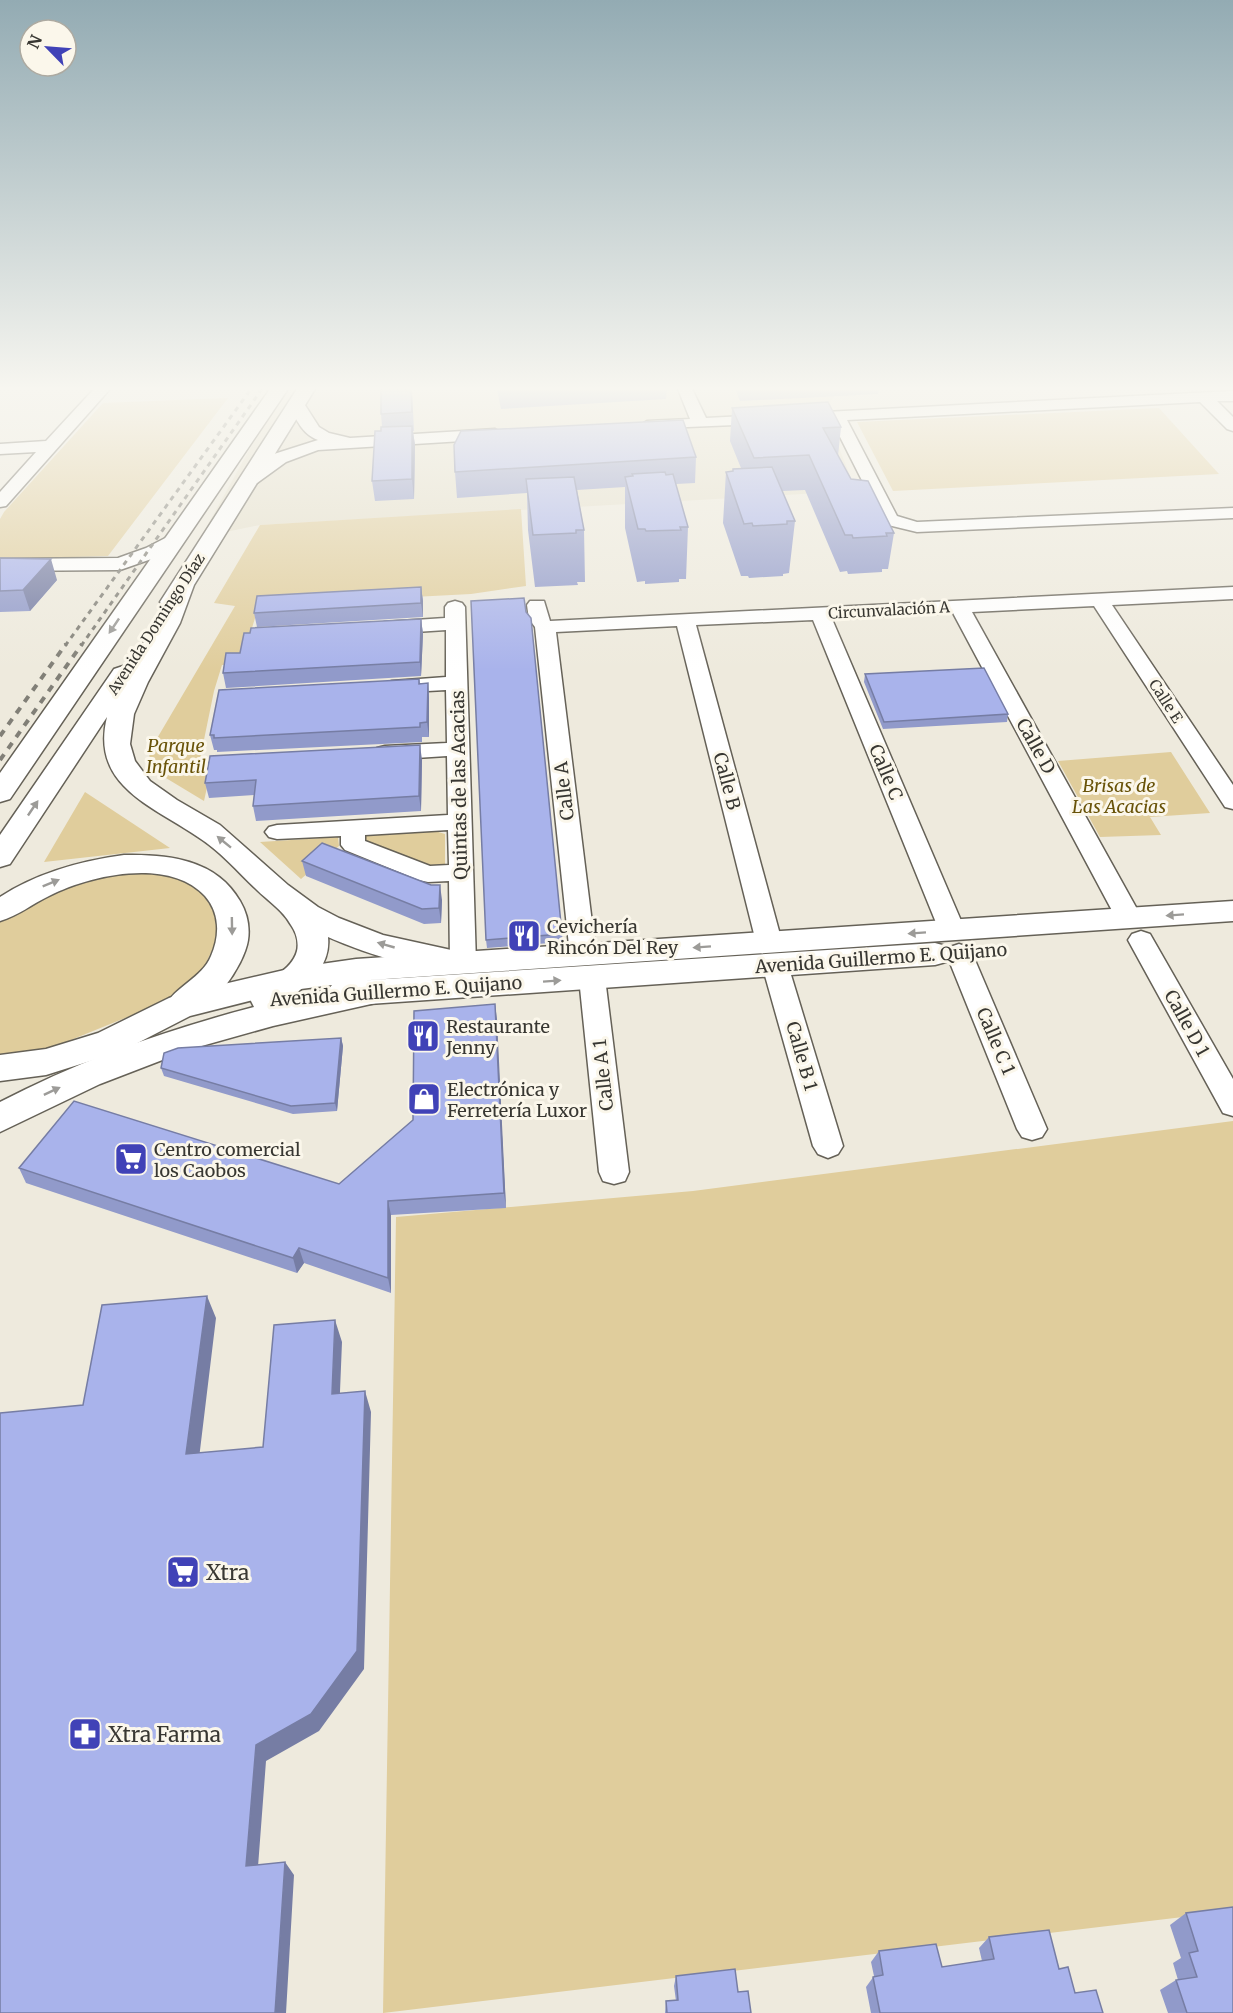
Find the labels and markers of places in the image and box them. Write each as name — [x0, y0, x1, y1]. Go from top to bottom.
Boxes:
place label: Cevichería Rincón Del Rey — [547, 915, 679, 959]
restaurant icon: Cevichería Rincón Del Rey — [506, 918, 542, 954]
place label: Restaurante Jenny — [445, 1015, 550, 1059]
restaurant icon: Restaurante Jenny — [405, 1018, 441, 1054]
place label: Electrónica y Ferretería Luxor — [447, 1078, 587, 1122]
shop icon: Electrónica y Ferretería Luxor — [406, 1081, 442, 1117]
place label: Centro comercial los Caobos — [154, 1138, 301, 1182]
supermarket icon: Centro comercial los Caobos — [113, 1141, 149, 1177]
supermarket icon: Xtra — [165, 1554, 201, 1590]
place label: Xtra — [206, 1559, 249, 1586]
pharmacy icon: Xtra Farma — [67, 1716, 103, 1752]
place label: Xtra Farma — [108, 1721, 221, 1748]

